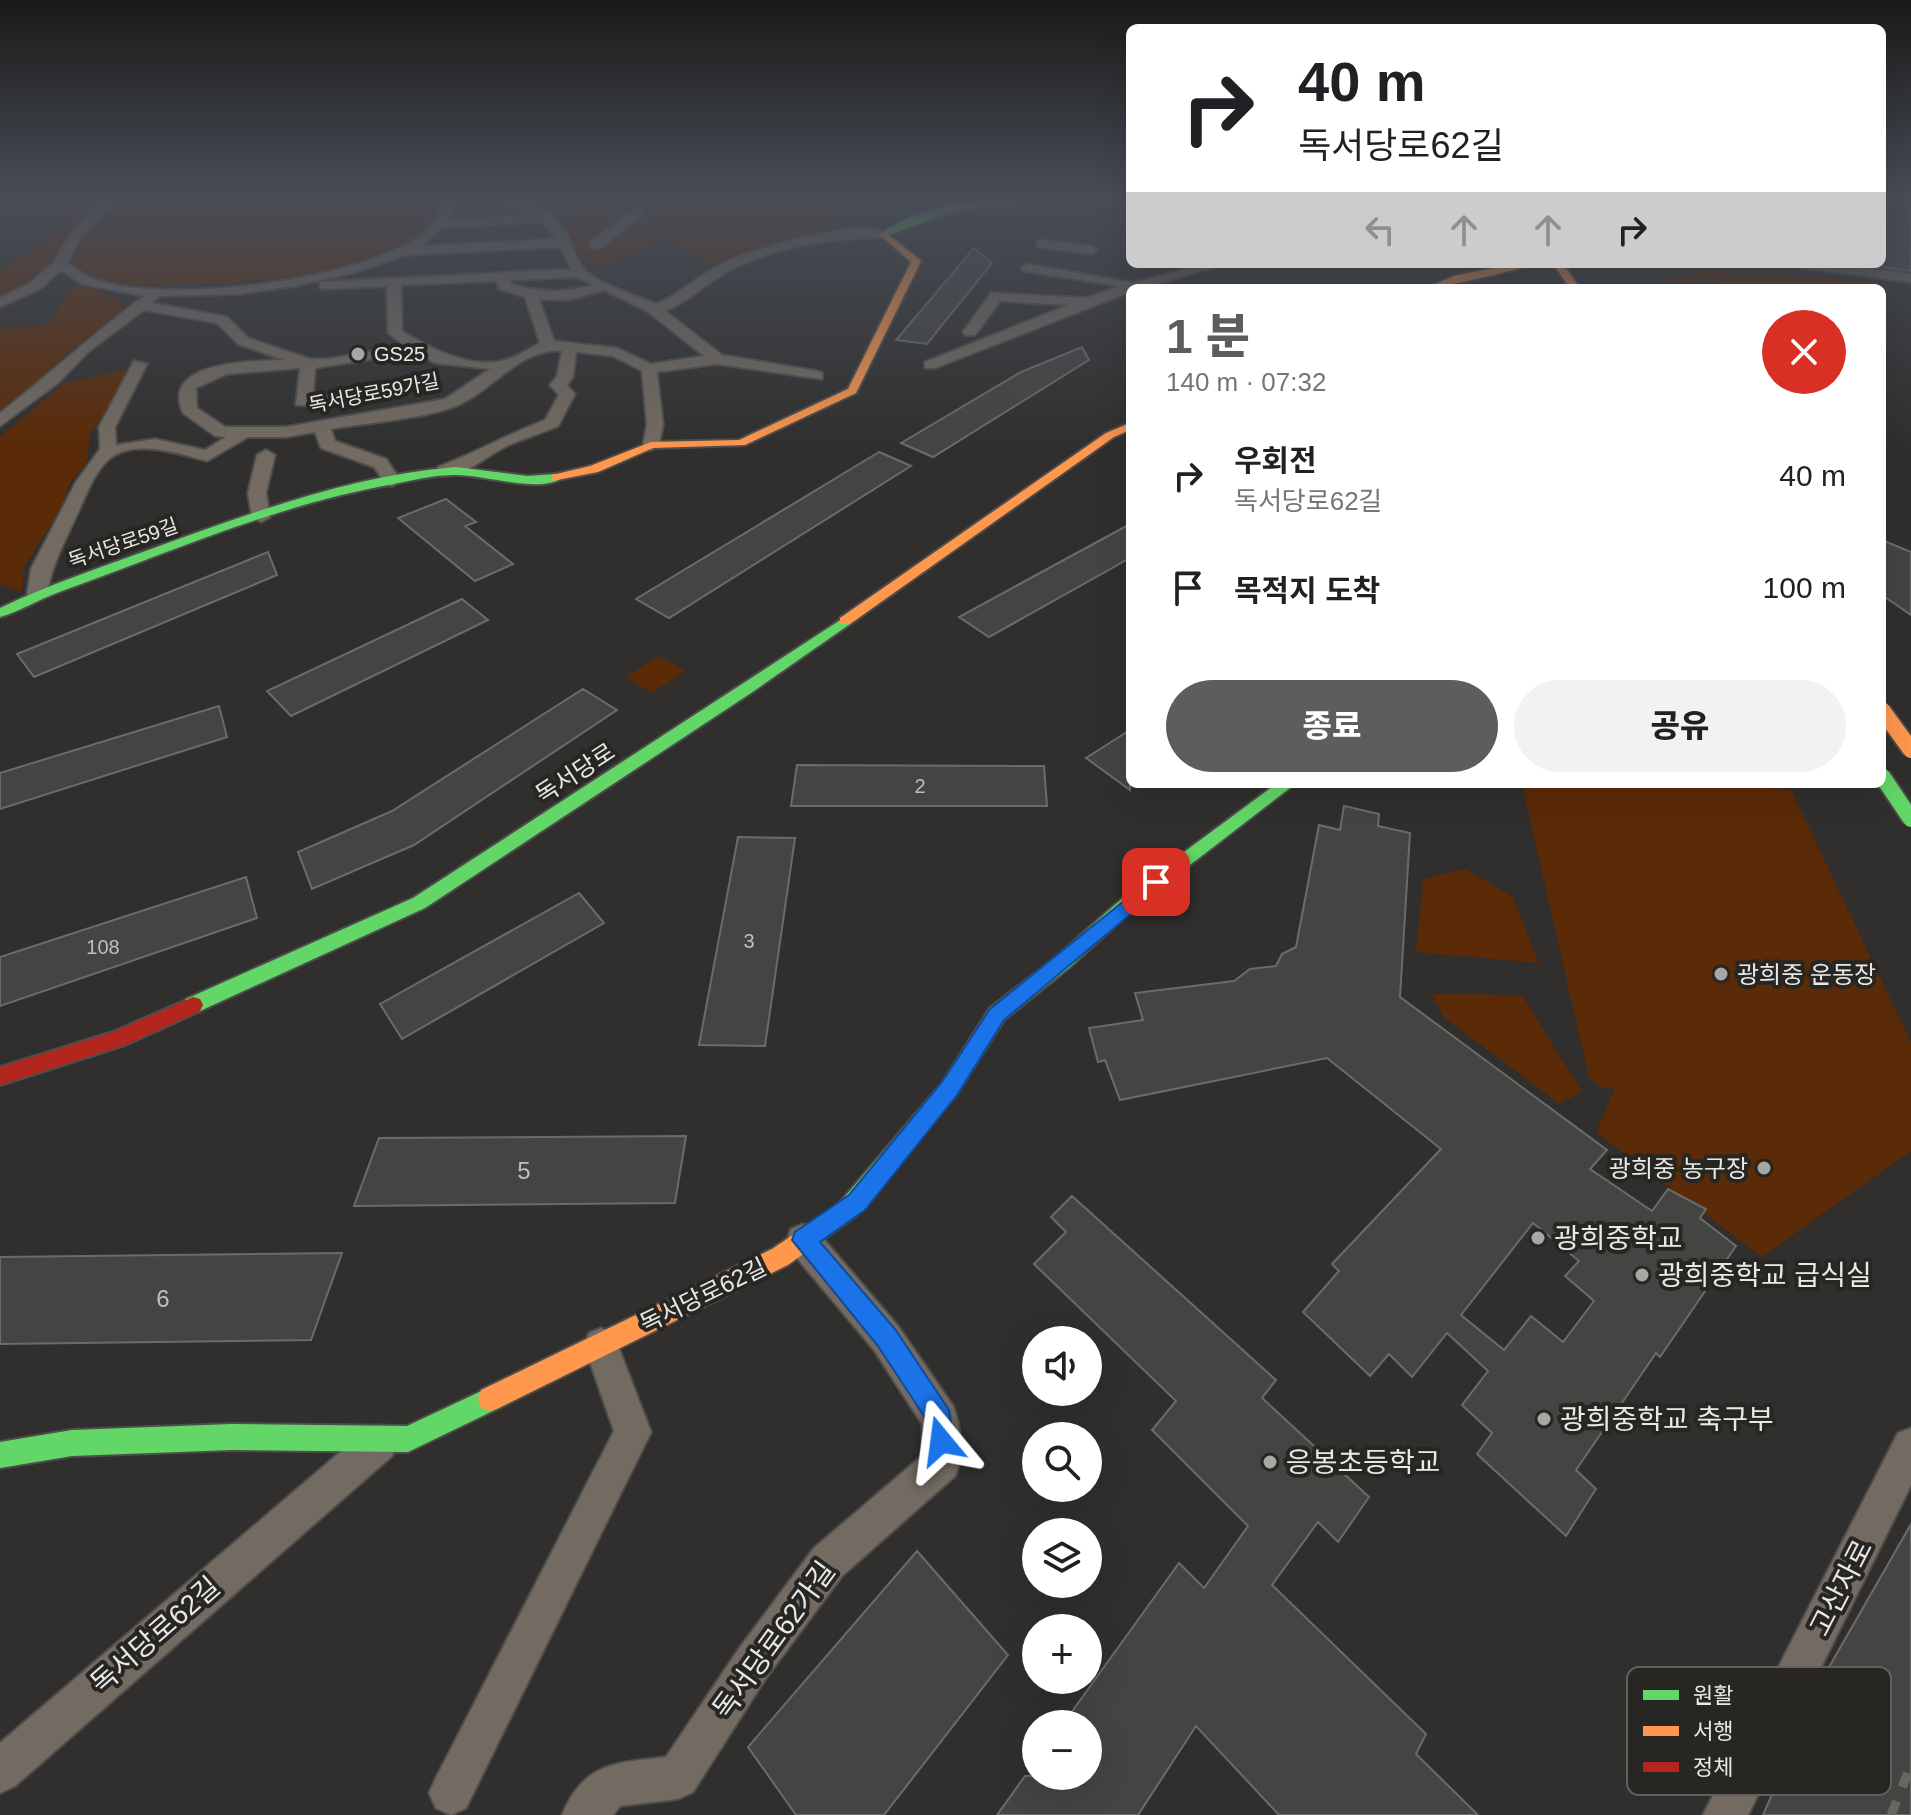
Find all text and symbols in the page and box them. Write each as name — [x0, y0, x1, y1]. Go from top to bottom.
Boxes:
text: 40 m — [1298, 50, 1426, 113]
icon: right — [1166, 56, 1270, 160]
text: 독서당로62길 — [1298, 125, 1504, 166]
icon: left — [1358, 208, 1402, 252]
icon: ahead — [1442, 208, 1486, 252]
icon: ahead — [1526, 208, 1570, 252]
icon: right — [1610, 208, 1654, 252]
text: 1 분 — [1166, 310, 1250, 363]
button: close — [1762, 310, 1846, 394]
place label: GS25 — [374, 343, 425, 365]
marker: GS25 — [349, 345, 367, 363]
text: 140 m · 07:32 — [1166, 367, 1326, 397]
street label: 독서당로59가길 — [307, 370, 441, 416]
text: 우회전 — [1234, 444, 1317, 477]
icon: right — [1166, 454, 1210, 498]
text: 40 m — [1779, 459, 1846, 492]
text: 독서당로62길 — [1234, 486, 1383, 516]
street label: 독서당로59길 — [65, 514, 181, 572]
icon: arrive — [1166, 566, 1210, 610]
text: 100 m — [1763, 571, 1846, 604]
text: 목적지 도착 — [1234, 574, 1380, 607]
button: 종료 — [1166, 680, 1498, 772]
button: 공유 — [1514, 680, 1846, 772]
street label: 독서당로 — [531, 738, 619, 808]
house number: 2 — [914, 775, 926, 797]
pin — [1122, 848, 1190, 916]
icon: arrive — [1134, 860, 1178, 904]
house number: 3 — [743, 930, 755, 952]
house number: 108 — [86, 936, 120, 958]
place label: 광희중 운동장 — [1737, 961, 1876, 988]
marker: 광희중 운동장 — [1712, 965, 1730, 983]
place label: 광희중 농구장 — [1609, 1155, 1748, 1182]
house number: 5 — [517, 1157, 531, 1184]
marker: 광희중 농구장 — [1755, 1159, 1773, 1177]
place label: 광희중학교 — [1554, 1223, 1683, 1254]
marker: 광희중학교 — [1529, 1229, 1547, 1247]
street label: 독서당로62길 — [635, 1253, 771, 1337]
place label: 광희중학교 급식실 — [1658, 1260, 1872, 1291]
marker: 광희중학교 급식실 — [1633, 1266, 1651, 1284]
house number: 6 — [156, 1285, 170, 1312]
map controls — [1022, 1326, 1102, 1790]
button: sound — [1022, 1326, 1102, 1406]
position arrow — [899, 1399, 983, 1483]
place label: 광희중학교 축구부 — [1560, 1404, 1774, 1435]
marker: 광희중학교 축구부 — [1535, 1410, 1553, 1428]
button: search — [1022, 1422, 1102, 1502]
place label: 응봉초등학교 — [1286, 1447, 1441, 1478]
marker: 응봉초등학교 — [1261, 1453, 1279, 1471]
button: layers — [1022, 1518, 1102, 1598]
street label: 고산자로 — [1804, 1535, 1878, 1641]
street label: 독서당로62가길 — [707, 1556, 841, 1724]
street label: 독서당로62길 — [84, 1571, 226, 1699]
button: + — [1022, 1614, 1102, 1694]
legend — [1627, 1667, 1891, 1795]
text: 원활 — [1693, 1683, 1733, 1708]
button: − — [1022, 1710, 1102, 1790]
text: 서행 — [1693, 1719, 1733, 1744]
text: 정체 — [1693, 1755, 1733, 1780]

